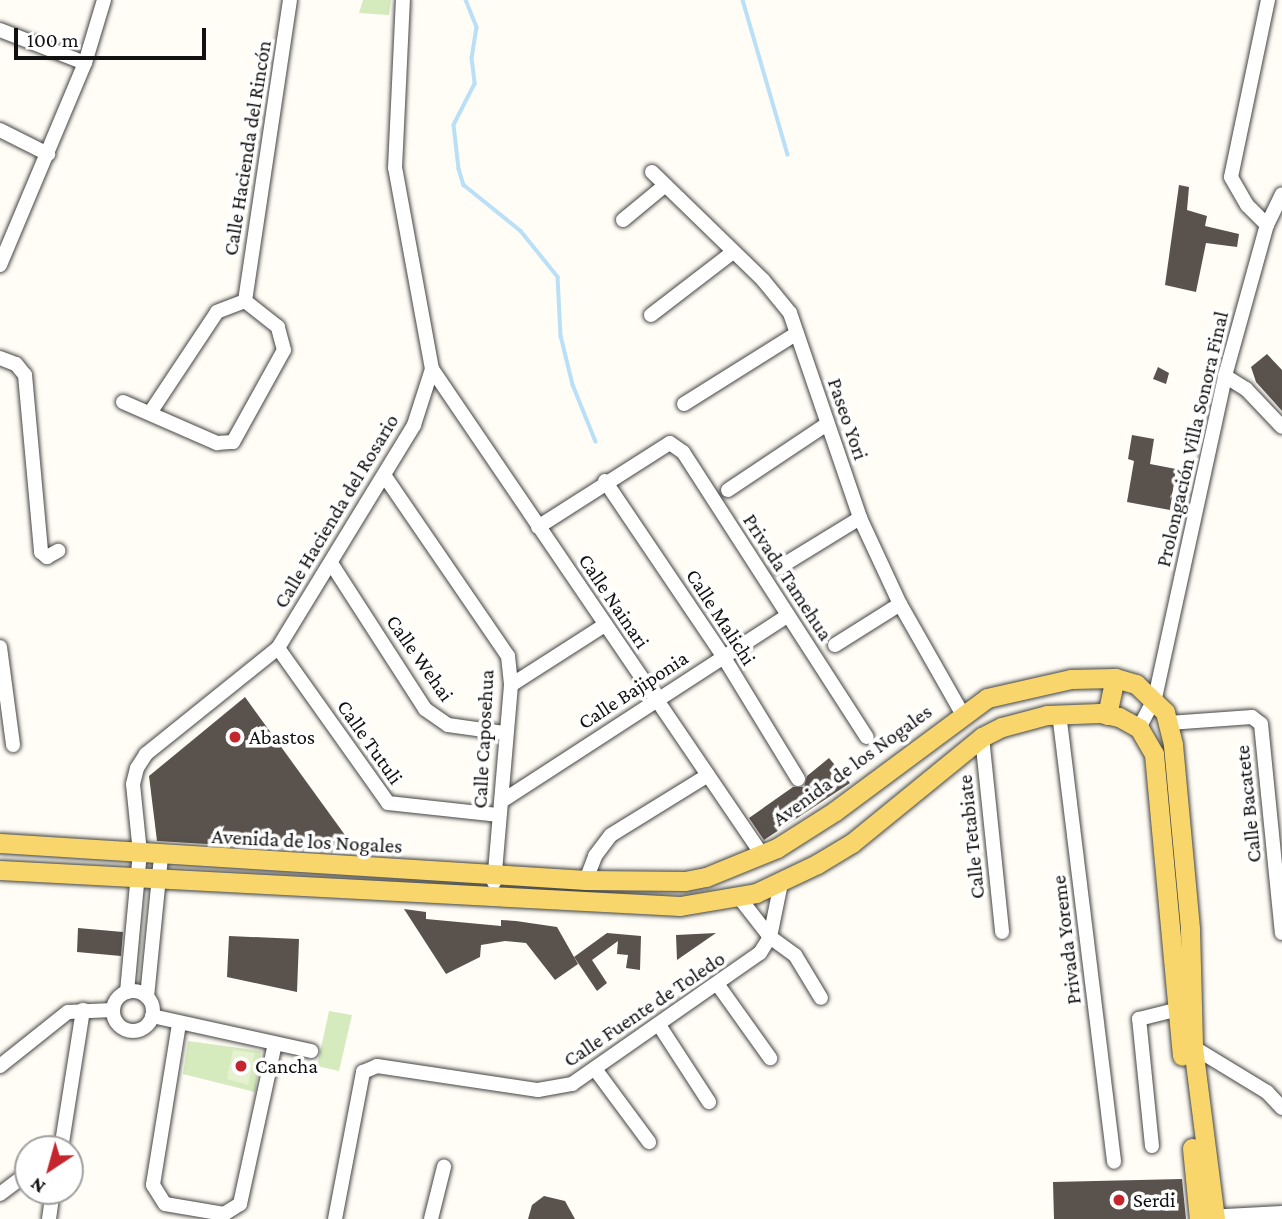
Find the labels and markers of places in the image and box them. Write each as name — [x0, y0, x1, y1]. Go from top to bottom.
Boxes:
place label: Abastos — [249, 724, 315, 750]
marker: Abastos — [227, 729, 243, 745]
place label: Cancha — [255, 1053, 318, 1079]
marker: Cancha — [233, 1058, 249, 1074]
place label: Serdi — [1133, 1187, 1176, 1213]
marker: Serdi — [1111, 1192, 1127, 1208]

